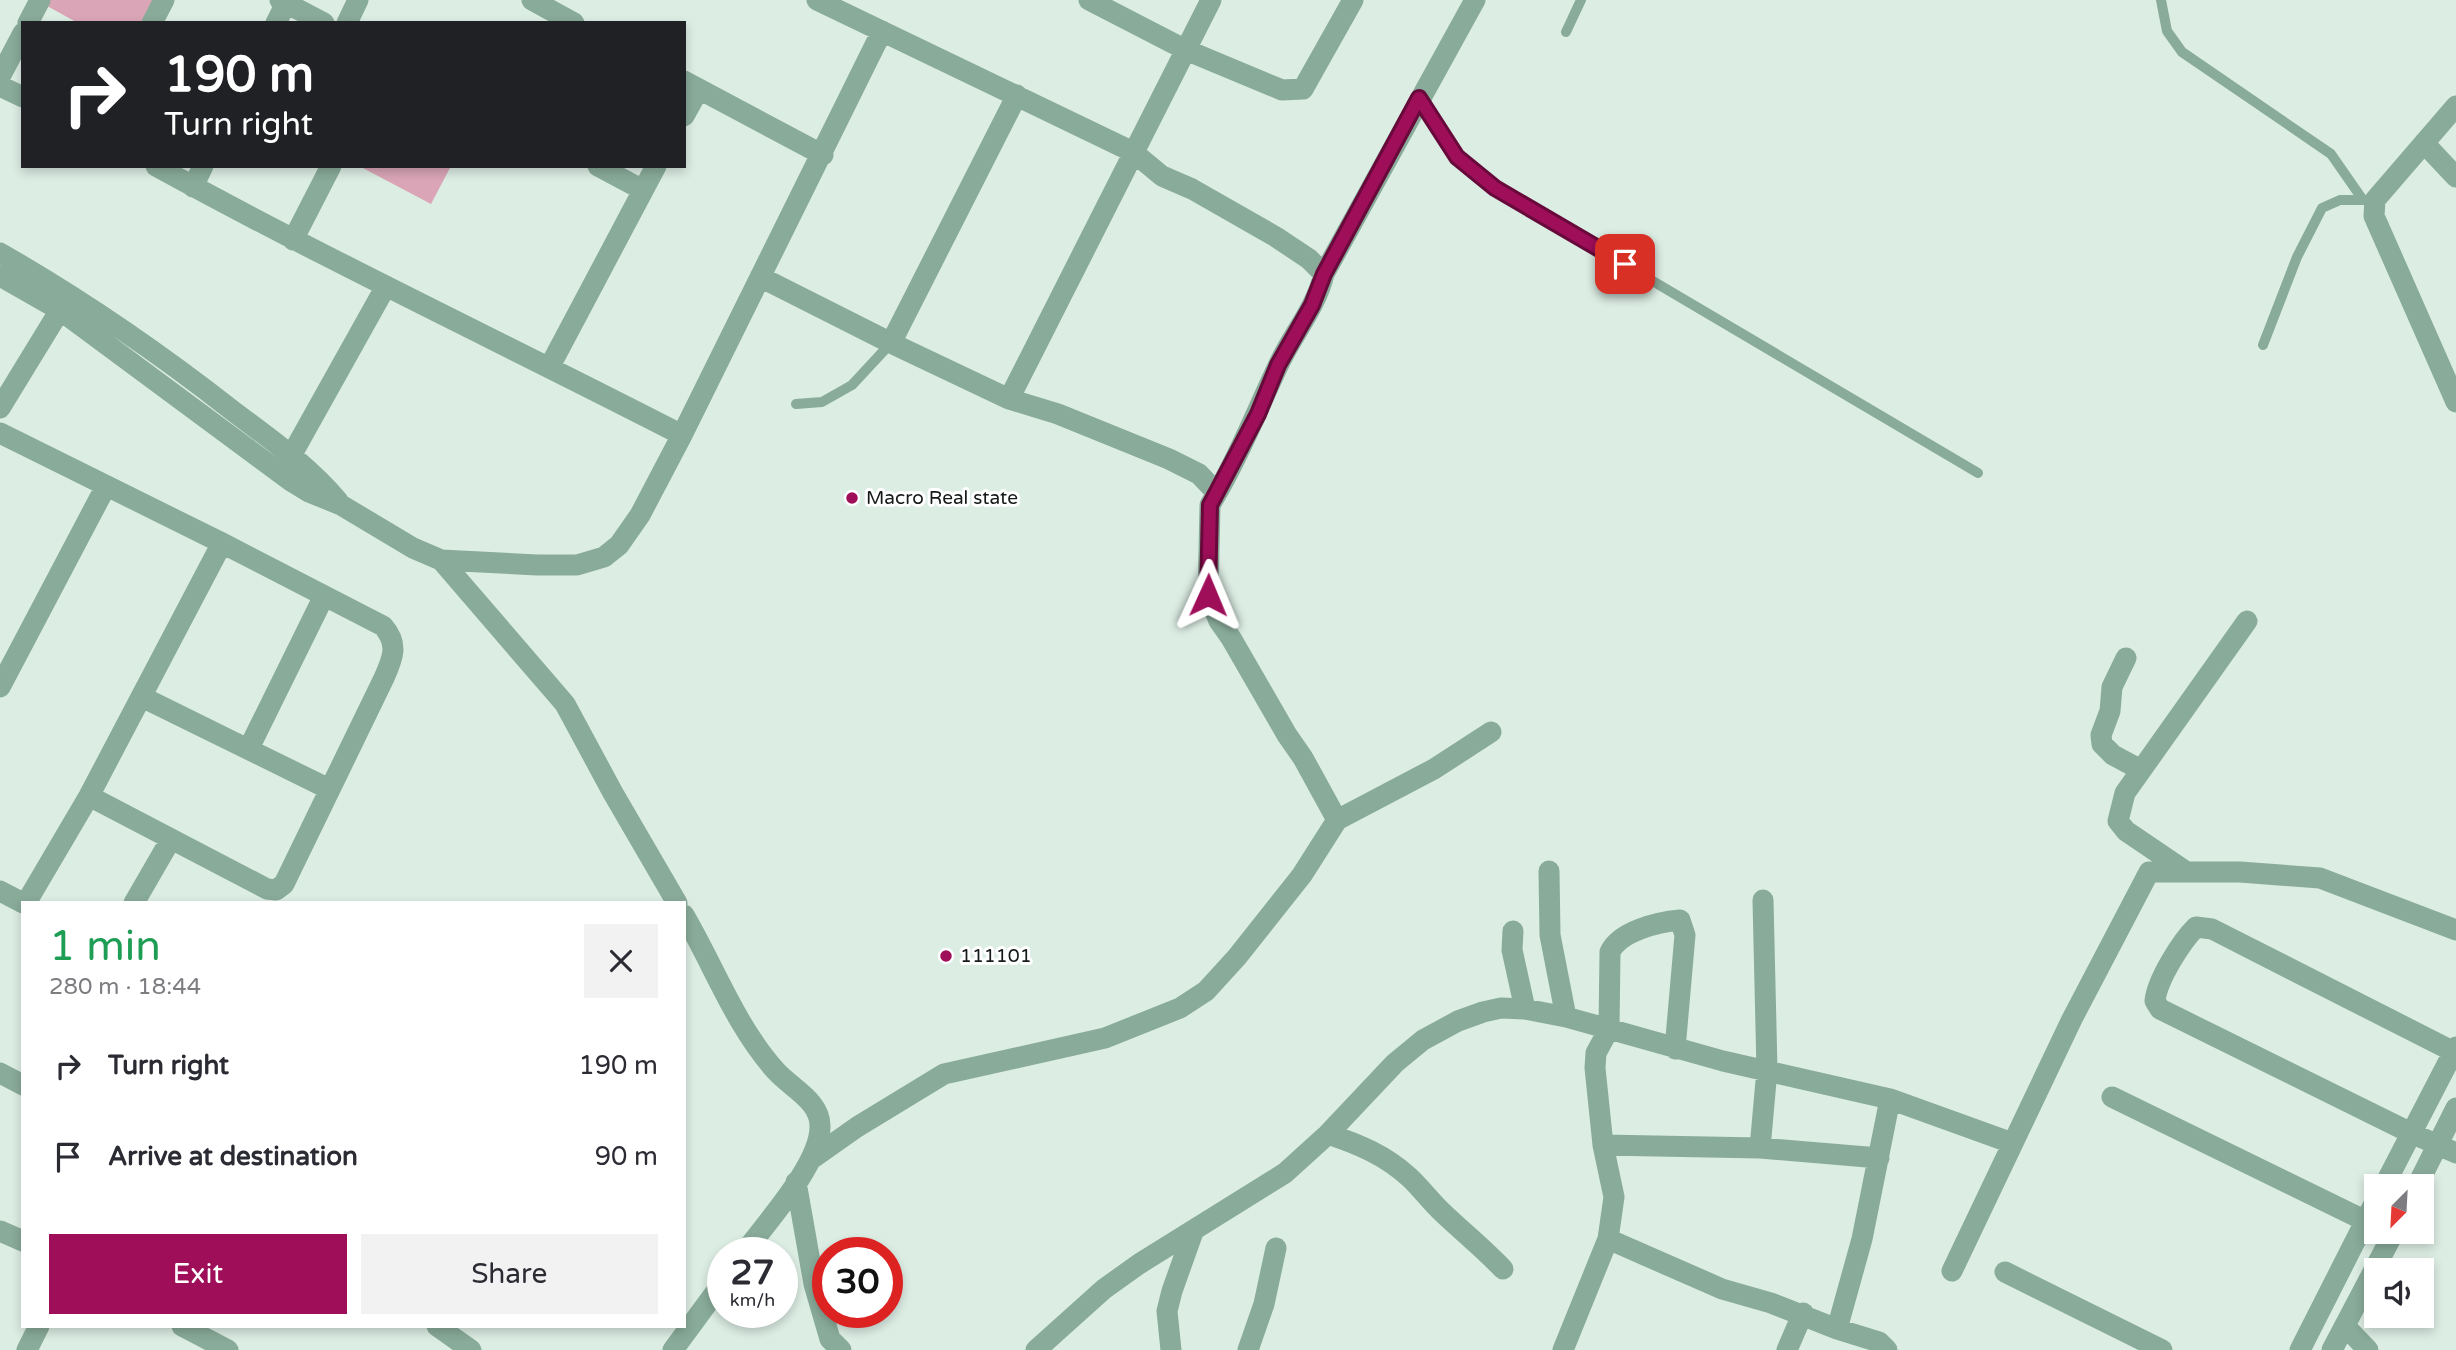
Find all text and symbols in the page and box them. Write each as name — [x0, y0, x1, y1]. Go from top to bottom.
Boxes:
text: 190 m — [164, 46, 314, 105]
icon: right — [49, 49, 140, 140]
text: Turn right — [164, 106, 313, 144]
pin — [1595, 234, 1655, 294]
icon: arrive — [1606, 245, 1644, 283]
place label: Macro Real state — [866, 487, 1018, 509]
marker: Macro Real state — [844, 490, 860, 506]
position arrow — [1171, 558, 1245, 632]
text: 1 min — [49, 921, 161, 972]
button: close — [584, 924, 658, 998]
place label: 111101 — [960, 945, 1032, 967]
marker: 111101 — [938, 948, 954, 964]
text: 280 m · 18:44 — [49, 973, 201, 1001]
icon: right — [49, 1047, 87, 1085]
text: Turn right — [108, 1050, 229, 1081]
text: 190 m — [578, 1050, 658, 1081]
icon: arrive — [49, 1138, 87, 1176]
text: Arrive at destination — [108, 1141, 358, 1172]
text: 90 m — [595, 1141, 658, 1172]
north arrow — [2364, 1174, 2434, 1244]
map controls — [2364, 1174, 2434, 1328]
button: Exit — [49, 1234, 347, 1314]
button: Share — [361, 1234, 658, 1314]
speed limit sign: 30 — [812, 1237, 903, 1328]
text: 27 — [731, 1252, 774, 1294]
button: sound — [2364, 1258, 2434, 1328]
text: km/h — [730, 1289, 775, 1311]

